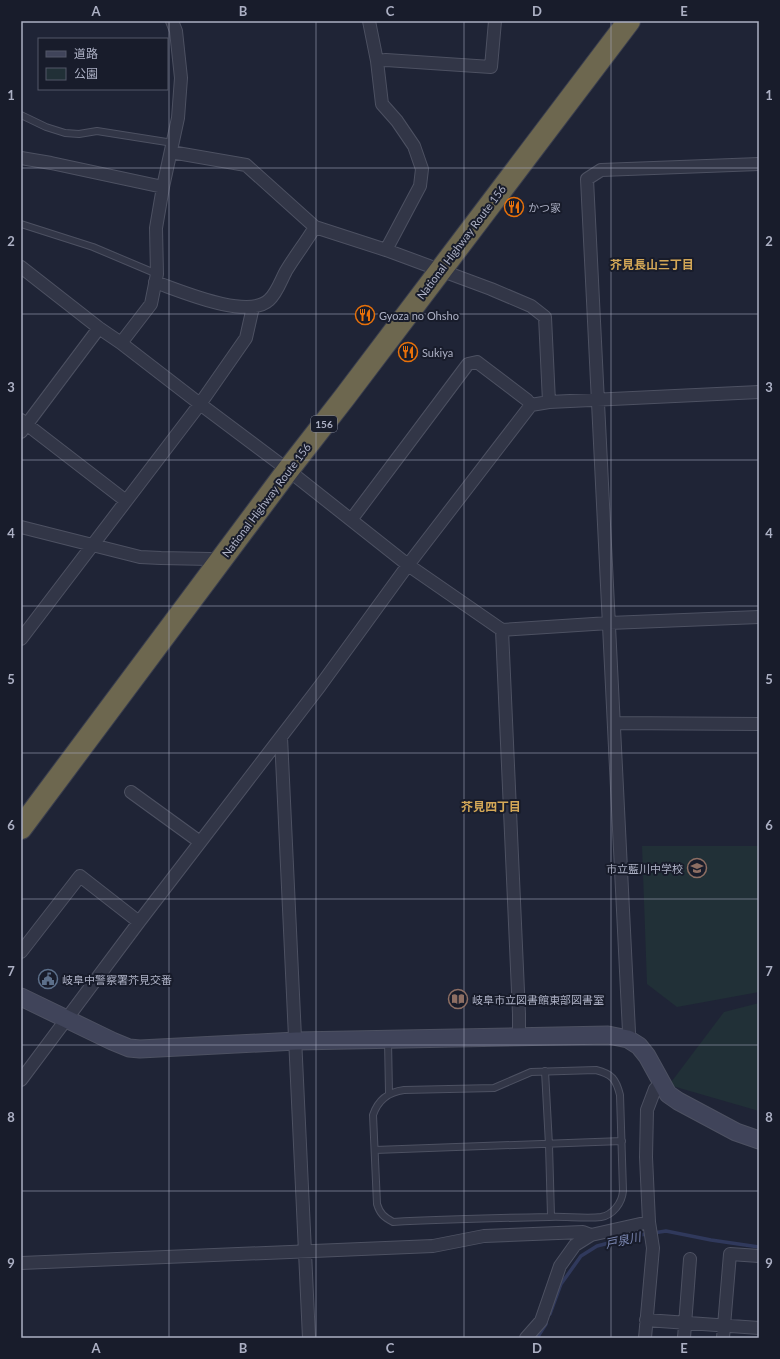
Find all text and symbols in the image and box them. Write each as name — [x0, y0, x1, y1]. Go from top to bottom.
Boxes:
text: A — [90, 3, 101, 19]
text: B — [239, 3, 248, 19]
text: C — [386, 3, 395, 19]
text: D — [532, 3, 542, 19]
text: E — [680, 3, 688, 19]
legend — [38, 38, 168, 90]
text: 道路 — [74, 46, 98, 61]
text: 公園 — [74, 66, 98, 81]
text: 1 — [7, 87, 15, 103]
text: 1 — [765, 87, 773, 103]
street label: National Highway Route 156 — [414, 183, 508, 301]
restaurant icon: かつ家 — [503, 196, 525, 218]
place label: かつ家 — [528, 201, 561, 214]
text: 2 — [7, 233, 15, 249]
text: 2 — [765, 233, 773, 249]
district label: 芥見長山三丁目 — [610, 257, 694, 272]
restaurant icon: Gyoza no Ohsho — [354, 304, 376, 326]
place label: Gyoza no Ohsho — [379, 309, 459, 322]
restaurant icon: Sukiya — [397, 341, 419, 363]
place label: Sukiya — [422, 346, 453, 359]
text: 3 — [7, 379, 15, 395]
text: 3 — [765, 379, 773, 395]
road number: 156 — [311, 416, 337, 432]
street label: National Highway Route 156 — [219, 441, 313, 559]
text: 4 — [7, 525, 15, 541]
text: 4 — [765, 525, 773, 541]
text: 5 — [7, 671, 15, 687]
text: 5 — [765, 671, 773, 687]
district label: 芥見四丁目 — [461, 799, 521, 814]
text: 6 — [7, 817, 15, 833]
text: 6 — [765, 817, 773, 833]
school or university icon: 市立藍川中学校 — [686, 857, 708, 879]
place label: 市立藍川中学校 — [606, 862, 683, 875]
text: 7 — [7, 963, 15, 979]
text: 7 — [765, 963, 773, 979]
public building icon: 岐阜中警察署芥見交番 — [37, 968, 59, 990]
place label: 岐阜中警察署芥見交番 — [62, 973, 172, 986]
library icon: 岐阜市立図書館東部図書室 — [447, 988, 469, 1010]
place label: 岐阜市立図書館東部図書室 — [472, 993, 604, 1006]
text: 8 — [7, 1109, 15, 1125]
text: 8 — [765, 1109, 773, 1125]
water label: 戸泉川 — [604, 1229, 644, 1251]
text: 9 — [7, 1255, 15, 1271]
text: 9 — [765, 1255, 773, 1271]
text: A — [90, 1340, 101, 1356]
text: B — [239, 1340, 248, 1356]
text: C — [386, 1340, 395, 1356]
text: D — [532, 1340, 542, 1356]
text: E — [680, 1340, 688, 1356]

